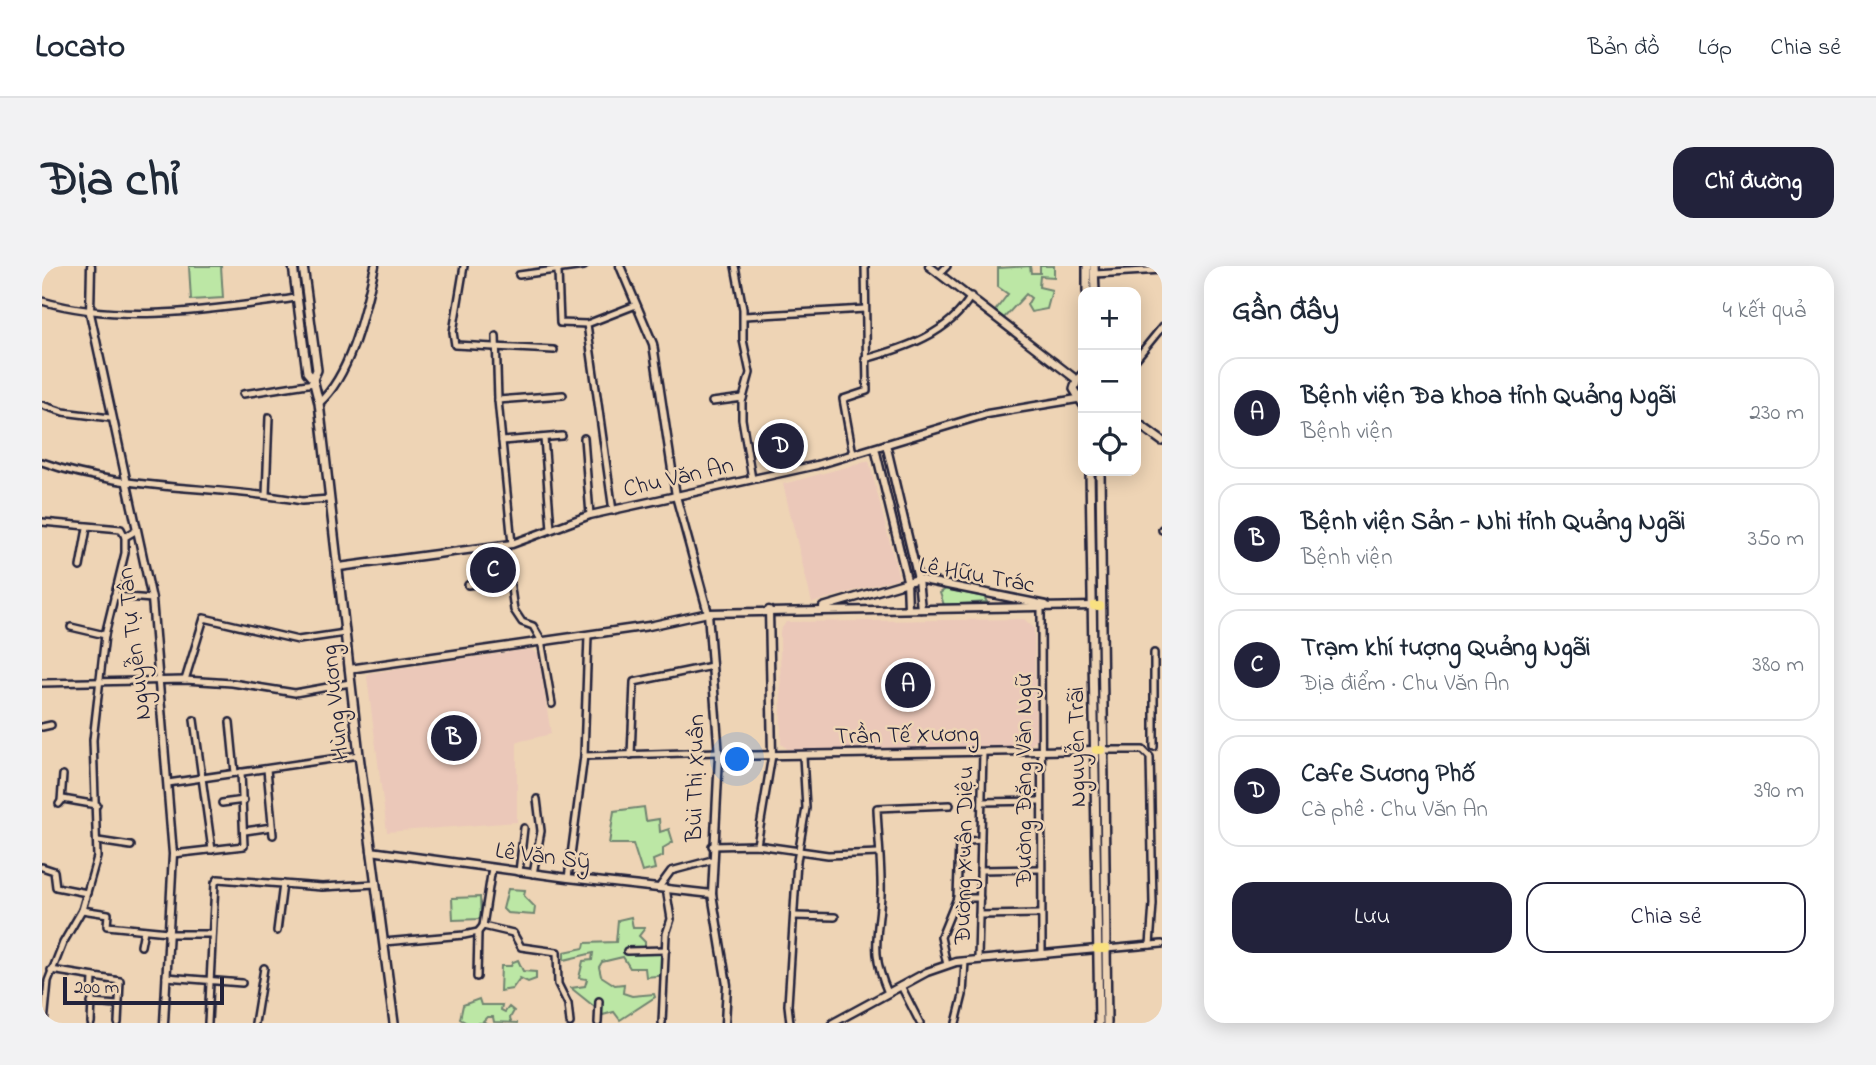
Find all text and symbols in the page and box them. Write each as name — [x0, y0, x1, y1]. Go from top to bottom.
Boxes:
text: Locato — [35, 24, 125, 72]
text: Bản đồ — [1588, 31, 1660, 66]
text: Lớp — [1698, 31, 1732, 66]
text: Chia sẻ — [1770, 31, 1841, 66]
text: Địa chỉ — [42, 146, 179, 218]
button: Chỉ đường — [1673, 147, 1834, 218]
map controls — [1078, 287, 1141, 476]
button: + — [1078, 287, 1141, 350]
text: Gần đây — [1232, 290, 1339, 334]
text: 4 kết quả — [1723, 295, 1806, 328]
button: − — [1078, 350, 1141, 413]
text: Bệnh viện Đa khoa tỉnh Quảng Ngãi — [1301, 378, 1676, 416]
text: A — [1250, 397, 1264, 430]
text: 230 m — [1750, 397, 1804, 430]
button: locate — [1078, 413, 1141, 476]
text: Bệnh viện — [1301, 416, 1393, 449]
pin: D — [758, 420, 804, 472]
street label: Chu Văn An — [620, 449, 737, 508]
text: Bệnh viện Sản - Nhi tỉnh Quảng Ngãi — [1301, 504, 1685, 542]
text: B — [1249, 523, 1265, 556]
text: 350 m — [1748, 523, 1804, 556]
text: Bệnh viện — [1301, 542, 1393, 575]
pin: C — [470, 544, 516, 596]
street label: Lê Hữu Trác — [916, 549, 1037, 604]
street label: Nguyễn Tự Tân — [109, 565, 163, 722]
text: Trạm khí tượng Quảng Ngãi — [1301, 630, 1590, 668]
street label: Hùng Vương — [313, 643, 360, 762]
text: C — [1251, 649, 1263, 682]
text: 380 m — [1752, 649, 1804, 682]
pin: A — [885, 659, 931, 711]
text: Địa điểm · Chu Văn An — [1301, 668, 1509, 701]
street label: Đường Đặng Văn Ngữ — [1008, 673, 1043, 887]
street label: Nguyễn Trãi — [1060, 686, 1098, 808]
pin: B — [431, 712, 477, 764]
street label: Bùi Thị Xuân — [678, 714, 715, 843]
street label: Trần Tế Xương — [835, 718, 979, 755]
your location — [720, 742, 754, 776]
text: Cafe Sương Phố — [1301, 756, 1475, 794]
street label: Đường Xuân Diệu — [946, 765, 985, 946]
text: D — [1249, 775, 1265, 808]
text: 390 m — [1754, 775, 1804, 808]
text: Cà phê · Chu Văn An — [1301, 794, 1488, 827]
street label: Lê Văn Sỹ — [493, 834, 592, 882]
button: Lưu — [1232, 882, 1512, 953]
button: Chia sẻ — [1526, 882, 1806, 953]
scale bar — [63, 974, 224, 1006]
text: 200 m — [74, 975, 119, 1002]

